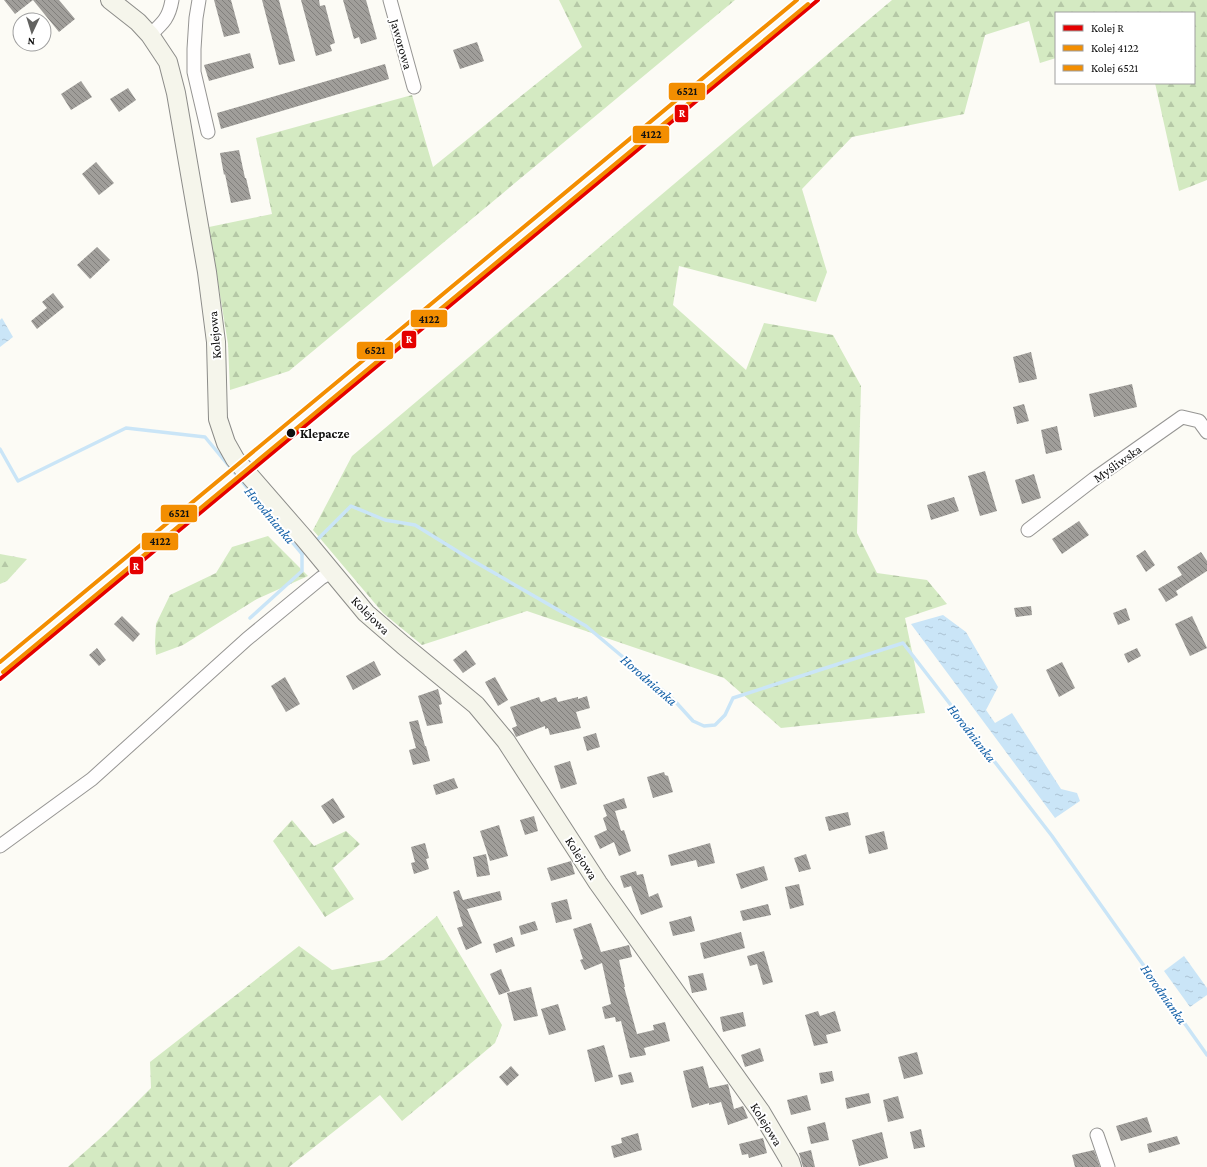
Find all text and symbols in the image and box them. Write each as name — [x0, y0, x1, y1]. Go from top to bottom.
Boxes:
north arrow — [12, 12, 52, 52]
legend — [1055, 12, 1195, 84]
street label: Jaworowa — [387, 16, 416, 71]
text: Kolej R — [1091, 21, 1124, 35]
text: N — [27, 36, 35, 48]
text: Kolej 4122 — [1091, 41, 1139, 55]
text: Kolej 6521 — [1091, 61, 1138, 75]
line badge: 6521 — [668, 82, 706, 101]
text: 6521 — [677, 85, 697, 97]
line badge: R — [674, 104, 689, 123]
text: R — [679, 107, 686, 119]
line badge: 4122 — [632, 125, 670, 144]
text: 4122 — [640, 128, 662, 140]
line badge: 4122 — [410, 309, 448, 328]
street label: Kolejowa — [205, 310, 225, 360]
text: 4122 — [418, 313, 440, 325]
line badge: R — [401, 330, 417, 349]
text: R — [406, 333, 413, 345]
line badge: 6521 — [356, 341, 394, 360]
text: 6521 — [365, 344, 385, 356]
place label: Klepacze — [300, 426, 349, 441]
marker: Klepacze — [285, 427, 297, 439]
street label: Myśliwska — [1090, 441, 1144, 485]
water label: Horodnianka — [242, 483, 299, 547]
line badge: 6521 — [160, 504, 198, 523]
text: 6521 — [169, 507, 189, 519]
line badge: 4122 — [141, 532, 179, 551]
text: 4122 — [149, 535, 171, 547]
line badge: R — [129, 556, 144, 575]
text: R — [133, 560, 140, 572]
street label: Kolejowa — [348, 593, 393, 638]
water label: Horodnianka — [618, 651, 681, 709]
water label: Horodnianka — [944, 701, 1000, 766]
street label: Kolejowa — [561, 834, 601, 883]
water label: Horodnianka — [1138, 961, 1191, 1027]
street label: Kolejowa — [747, 1100, 786, 1149]

